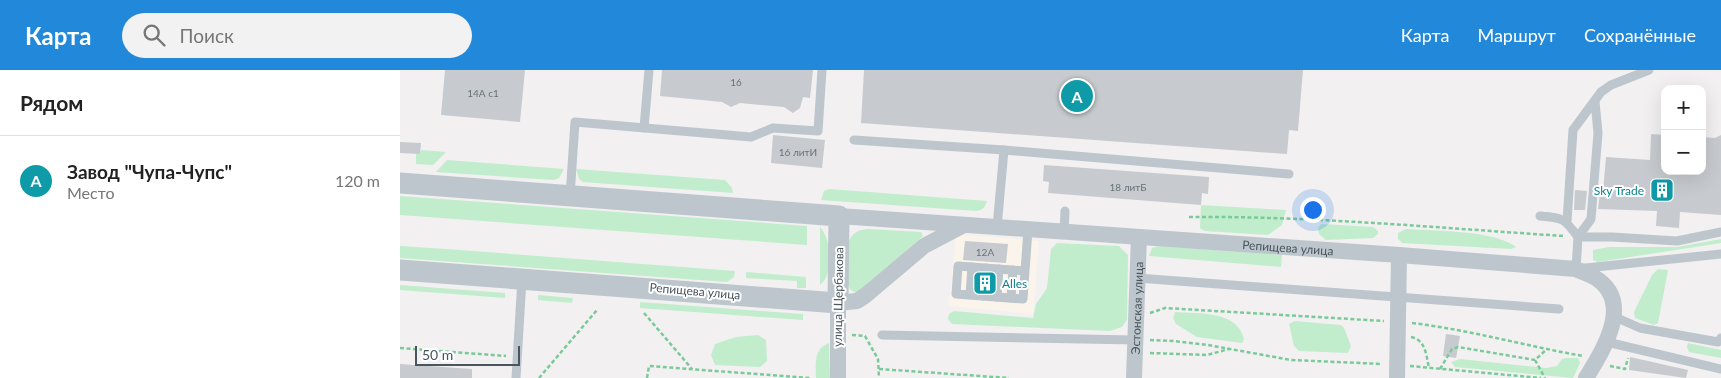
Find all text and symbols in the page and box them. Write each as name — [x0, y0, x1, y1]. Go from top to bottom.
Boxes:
search box — [122, 13, 472, 58]
text: Карта — [25, 21, 92, 50]
icon: search — [140, 21, 168, 49]
text: Поиск — [180, 24, 234, 47]
text: Карта — [1401, 24, 1449, 46]
text: Маршрут — [1477, 24, 1556, 46]
text: Сохранённые — [1584, 24, 1696, 46]
house number: 16 — [730, 76, 742, 88]
pin: A — [1061, 77, 1093, 115]
map controls — [1661, 85, 1706, 175]
button: + — [1661, 85, 1706, 130]
house number: 14А с1 — [467, 87, 499, 99]
text: Рядом — [20, 90, 83, 115]
button: − — [1661, 130, 1706, 175]
house number: 16 литИ — [779, 146, 817, 158]
text: Завод "Чупа-Чупс" — [67, 160, 232, 183]
text: A — [30, 171, 42, 190]
text: 120 m — [335, 171, 380, 190]
building icon: Sky Trade — [1649, 177, 1675, 203]
house number: 18 литБ — [1109, 181, 1147, 193]
text: Место — [67, 183, 115, 202]
place label: Sky Trade — [1594, 183, 1644, 198]
your location — [1300, 197, 1326, 223]
street label: Репищева улица — [1242, 237, 1334, 258]
house number: 12А — [976, 246, 994, 258]
street label: улица Щербакова — [830, 247, 846, 347]
street label: Эстонская улица — [1127, 261, 1146, 355]
building icon: Alles — [972, 270, 998, 296]
place label: Alles — [1002, 276, 1027, 291]
street label: Репищева улица — [649, 280, 741, 302]
scale bar — [415, 343, 520, 366]
text: 50 m — [422, 346, 453, 363]

